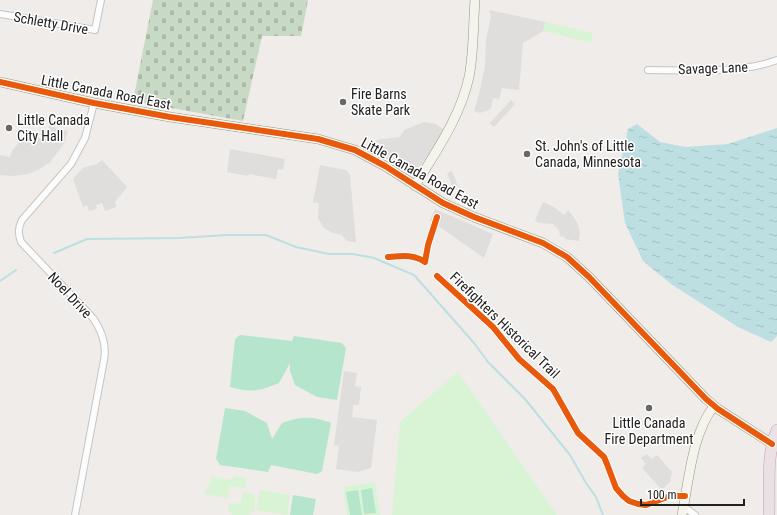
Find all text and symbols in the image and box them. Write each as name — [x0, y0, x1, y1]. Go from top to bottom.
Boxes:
street label: Schletty Drive — [12, 9, 90, 38]
street label: Savage Lane — [678, 59, 749, 77]
street label: Little Canada Road East — [40, 72, 172, 112]
place label: Fire Barns Skate Park — [351, 86, 411, 118]
marker: Fire Barns Skate Park — [338, 97, 348, 107]
place label: Little Canada City Hall — [17, 112, 90, 144]
marker: Little Canada City Hall — [4, 123, 14, 133]
street label: Little Canada Road East — [359, 134, 481, 212]
place label: St. John's of Little Canada, Minnesota — [535, 138, 641, 170]
marker: St. John's of Little Canada, Minnesota — [522, 149, 532, 159]
street label: Noel Drive — [45, 269, 95, 321]
street label: Firefighters Historical Trail — [447, 269, 563, 381]
marker: Little Canada Fire Department — [644, 403, 654, 413]
place label: Little Canada Fire Department — [605, 415, 693, 447]
scale bar — [641, 481, 744, 507]
text: 100 m — [647, 488, 677, 502]

